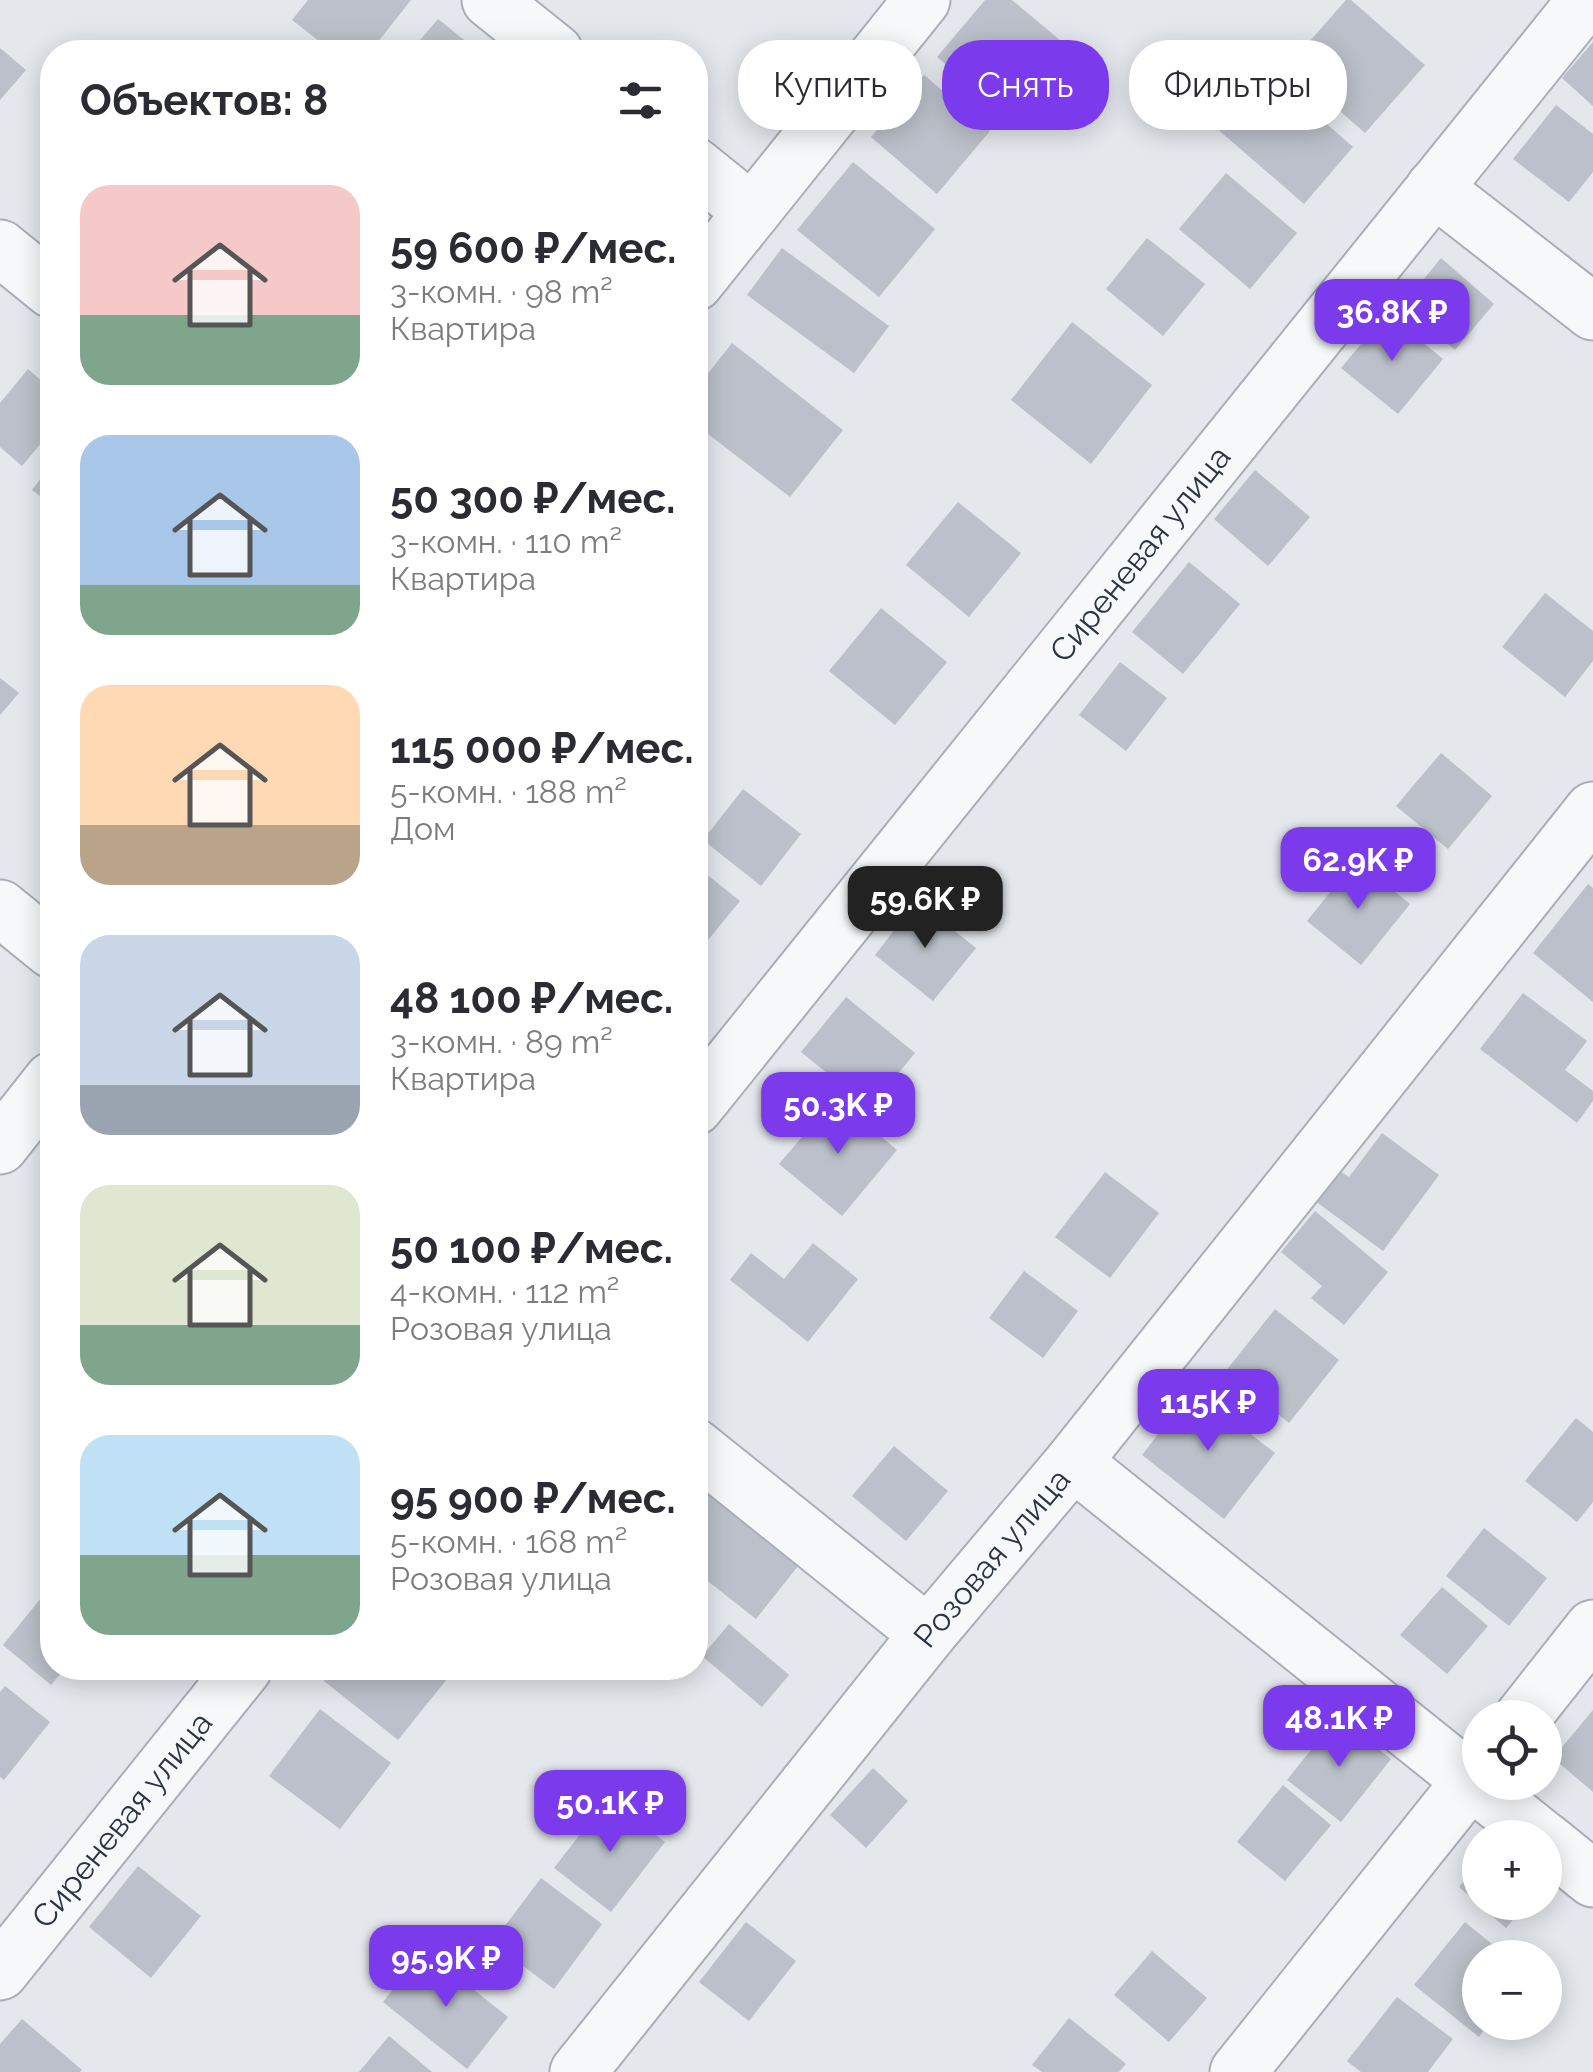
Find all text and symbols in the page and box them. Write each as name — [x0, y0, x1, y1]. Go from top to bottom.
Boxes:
chip: Купить — [738, 40, 922, 130]
chip: Снять — [942, 40, 1109, 130]
chip: Фильтры — [1129, 40, 1347, 130]
icon: filters — [613, 73, 668, 128]
text: Объектов: 8 — [80, 76, 328, 125]
text: 59 600 ₽/мес. — [390, 224, 677, 273]
icon: home — [160, 225, 280, 345]
text: 3-комн. · 98 m² — [390, 273, 613, 310]
pin: 36.8K ₽ — [1300, 279, 1484, 364]
text: 36.8K ₽ — [1336, 293, 1448, 330]
text: Квартира — [390, 310, 536, 347]
street label: Сиреневая улица — [1042, 438, 1238, 669]
text: 50 300 ₽/мес. — [390, 474, 676, 523]
icon: home — [160, 475, 280, 595]
text: 3-комн. · 110 m² — [390, 523, 622, 560]
text: Квартира — [390, 560, 536, 597]
text: 115 000 ₽/мес. — [390, 724, 694, 773]
icon: home — [160, 725, 280, 845]
text: 5-комн. · 188 m² — [390, 773, 627, 810]
text: Дом — [390, 810, 455, 847]
pin: 62.9K ₽ — [1266, 827, 1450, 912]
text: 62.9K ₽ — [1303, 841, 1413, 878]
pin: 59.6K ₽ — [833, 866, 1017, 951]
text: 59.6K ₽ — [870, 880, 980, 917]
text: 48 100 ₽/мес. — [390, 974, 673, 1023]
icon: home — [160, 975, 280, 1095]
text: 3-комн. · 89 m² — [390, 1023, 613, 1060]
text: Квартира — [390, 1060, 536, 1097]
pin: 50.3K ₽ — [746, 1072, 930, 1157]
text: 50.3K ₽ — [783, 1086, 893, 1123]
text: 50 100 ₽/мес. — [390, 1224, 673, 1273]
icon: home — [160, 1225, 280, 1345]
text: 4-комн. · 112 m² — [390, 1273, 619, 1310]
text: Розовая улица — [390, 1310, 612, 1347]
pin: 115K ₽ — [1127, 1369, 1289, 1454]
text: 115K ₽ — [1160, 1383, 1256, 1420]
street label: Розовая улица — [906, 1461, 1077, 1654]
text: 95 900 ₽/мес. — [390, 1474, 676, 1523]
icon: home — [160, 1475, 280, 1595]
text: 5-комн. · 168 m² — [390, 1523, 627, 1560]
text: Розовая улица — [390, 1560, 612, 1597]
pin: 48.1K ₽ — [1247, 1685, 1431, 1770]
text: 48.1K ₽ — [1285, 1699, 1393, 1736]
map controls — [1462, 1700, 1562, 2040]
button: locate — [1462, 1700, 1562, 1800]
street label: Сиреневая улица — [24, 1704, 219, 1935]
pin: 50.1K ₽ — [518, 1770, 702, 1855]
text: 50.1K ₽ — [556, 1784, 664, 1821]
button: + — [1462, 1820, 1562, 1920]
pin: 95.9K ₽ — [354, 1925, 538, 2010]
text: 95.9K ₽ — [391, 1939, 501, 1976]
button: − — [1462, 1940, 1562, 2040]

